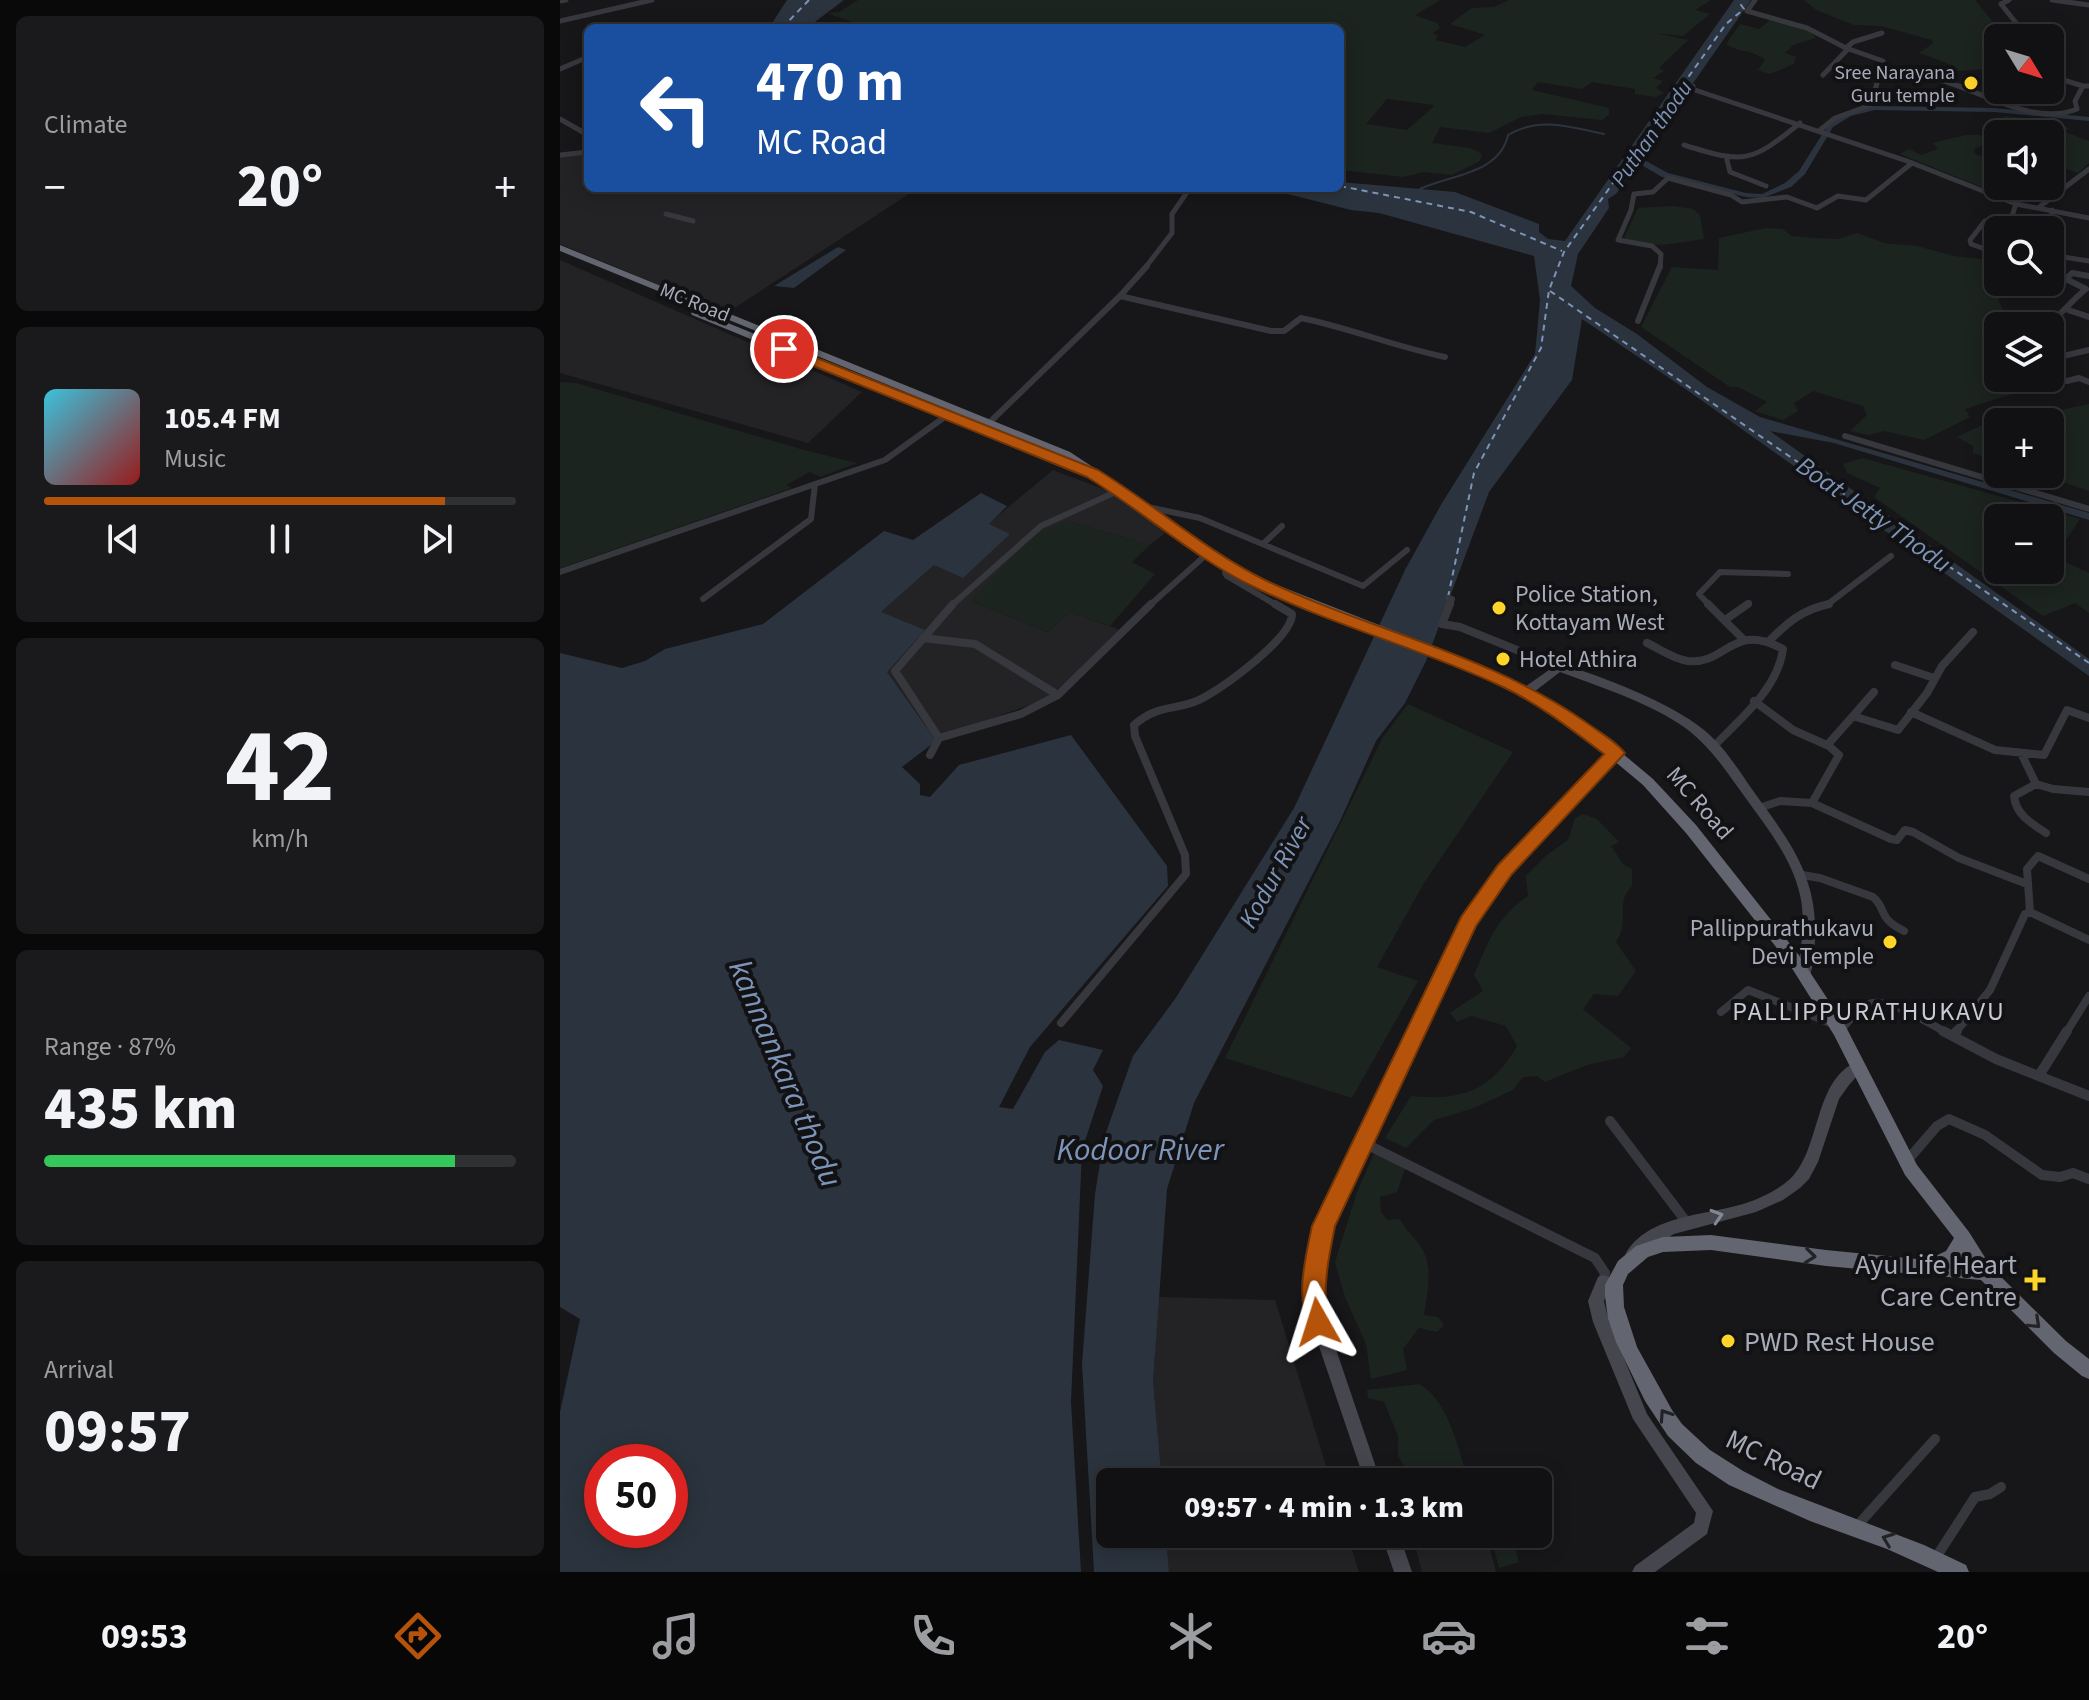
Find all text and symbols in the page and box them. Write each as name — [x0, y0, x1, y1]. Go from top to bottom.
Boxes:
north arrow — [1984, 24, 2064, 104]
map controls — [1984, 24, 2064, 584]
text: 470 m — [756, 43, 904, 122]
icon: left — [624, 56, 728, 160]
place label: Sree Narayana Guru temple — [1834, 59, 1955, 110]
water label: Puthan thodu — [1603, 74, 1700, 193]
marker: Sree Narayana Guru temple — [1962, 74, 1980, 92]
text: Climate — [44, 106, 128, 143]
text: MC Road — [756, 117, 887, 168]
button: sound — [1984, 120, 2064, 200]
text: 20° — [237, 145, 323, 230]
text: − — [44, 157, 66, 220]
text: + — [494, 157, 516, 220]
button: search — [1984, 216, 2064, 296]
street label: MC Road — [656, 276, 734, 330]
button: layers — [1984, 312, 2064, 392]
pin — [750, 315, 818, 383]
icon: arrive — [762, 327, 806, 371]
text: 105.4 FM — [164, 397, 281, 440]
button: + — [1984, 408, 2064, 488]
text: Music — [164, 440, 226, 477]
water label: Boat Jetty Thodu — [1789, 447, 1958, 581]
button: − — [1984, 504, 2064, 584]
icon: previous — [101, 517, 145, 561]
icon: pause — [258, 517, 302, 561]
icon: next — [415, 517, 459, 561]
place label: Police Station, Kottayam West — [1515, 577, 1665, 640]
marker: Police Station, Kottayam West — [1490, 599, 1508, 617]
place label: Hotel Athira — [1519, 642, 1637, 677]
marker: Hotel Athira — [1494, 650, 1512, 668]
text: 42 — [225, 694, 335, 842]
street label: MC Road — [1658, 759, 1742, 848]
water label: Kodur River — [1230, 809, 1322, 935]
text: km/h — [251, 820, 309, 857]
place label: Pallippurathukavu Devi Temple — [1690, 911, 1874, 974]
marker: Pallippurathukavu Devi Temple — [1881, 933, 1899, 951]
water label: kannankara thodu — [716, 953, 854, 1194]
district label: PALLIPPURATHUKAVU — [1732, 993, 2006, 1030]
text: Range · 87% — [44, 1028, 176, 1065]
text: 435 km — [44, 1067, 237, 1152]
water label: Kodoor River — [1056, 1127, 1226, 1173]
one-way arrow — [1710, 1209, 1723, 1225]
place label: Ayu Life Heart Care Centre — [1855, 1245, 2018, 1317]
one-way arrow — [1804, 1247, 1817, 1264]
marker: Ayu Life Heart Care Centre — [2024, 1269, 2046, 1291]
position arrow — [1276, 1280, 1360, 1364]
one-way arrow — [2026, 1314, 2041, 1328]
place label: PWD Rest House — [1744, 1322, 1935, 1362]
marker: PWD Rest House — [1719, 1332, 1737, 1350]
text: Arrival — [44, 1351, 114, 1388]
text: 09:57 — [44, 1390, 191, 1475]
one-way arrow — [1660, 1409, 1675, 1424]
street label: MC Road — [1719, 1420, 1828, 1500]
speed limit sign: 50 — [584, 1444, 688, 1548]
text: 09:57 · 4 min · 1.3 km — [1184, 1486, 1464, 1529]
one-way arrow — [1882, 1532, 1896, 1548]
icon: directions — [390, 1608, 446, 1664]
icon: music — [648, 1608, 704, 1664]
icon: phone — [905, 1608, 961, 1664]
icon: climate — [1163, 1608, 1219, 1664]
icon: car — [1421, 1608, 1477, 1664]
icon: filters — [1679, 1608, 1735, 1664]
text: 09:53 — [101, 1611, 188, 1662]
text: 20° — [1937, 1611, 1988, 1662]

